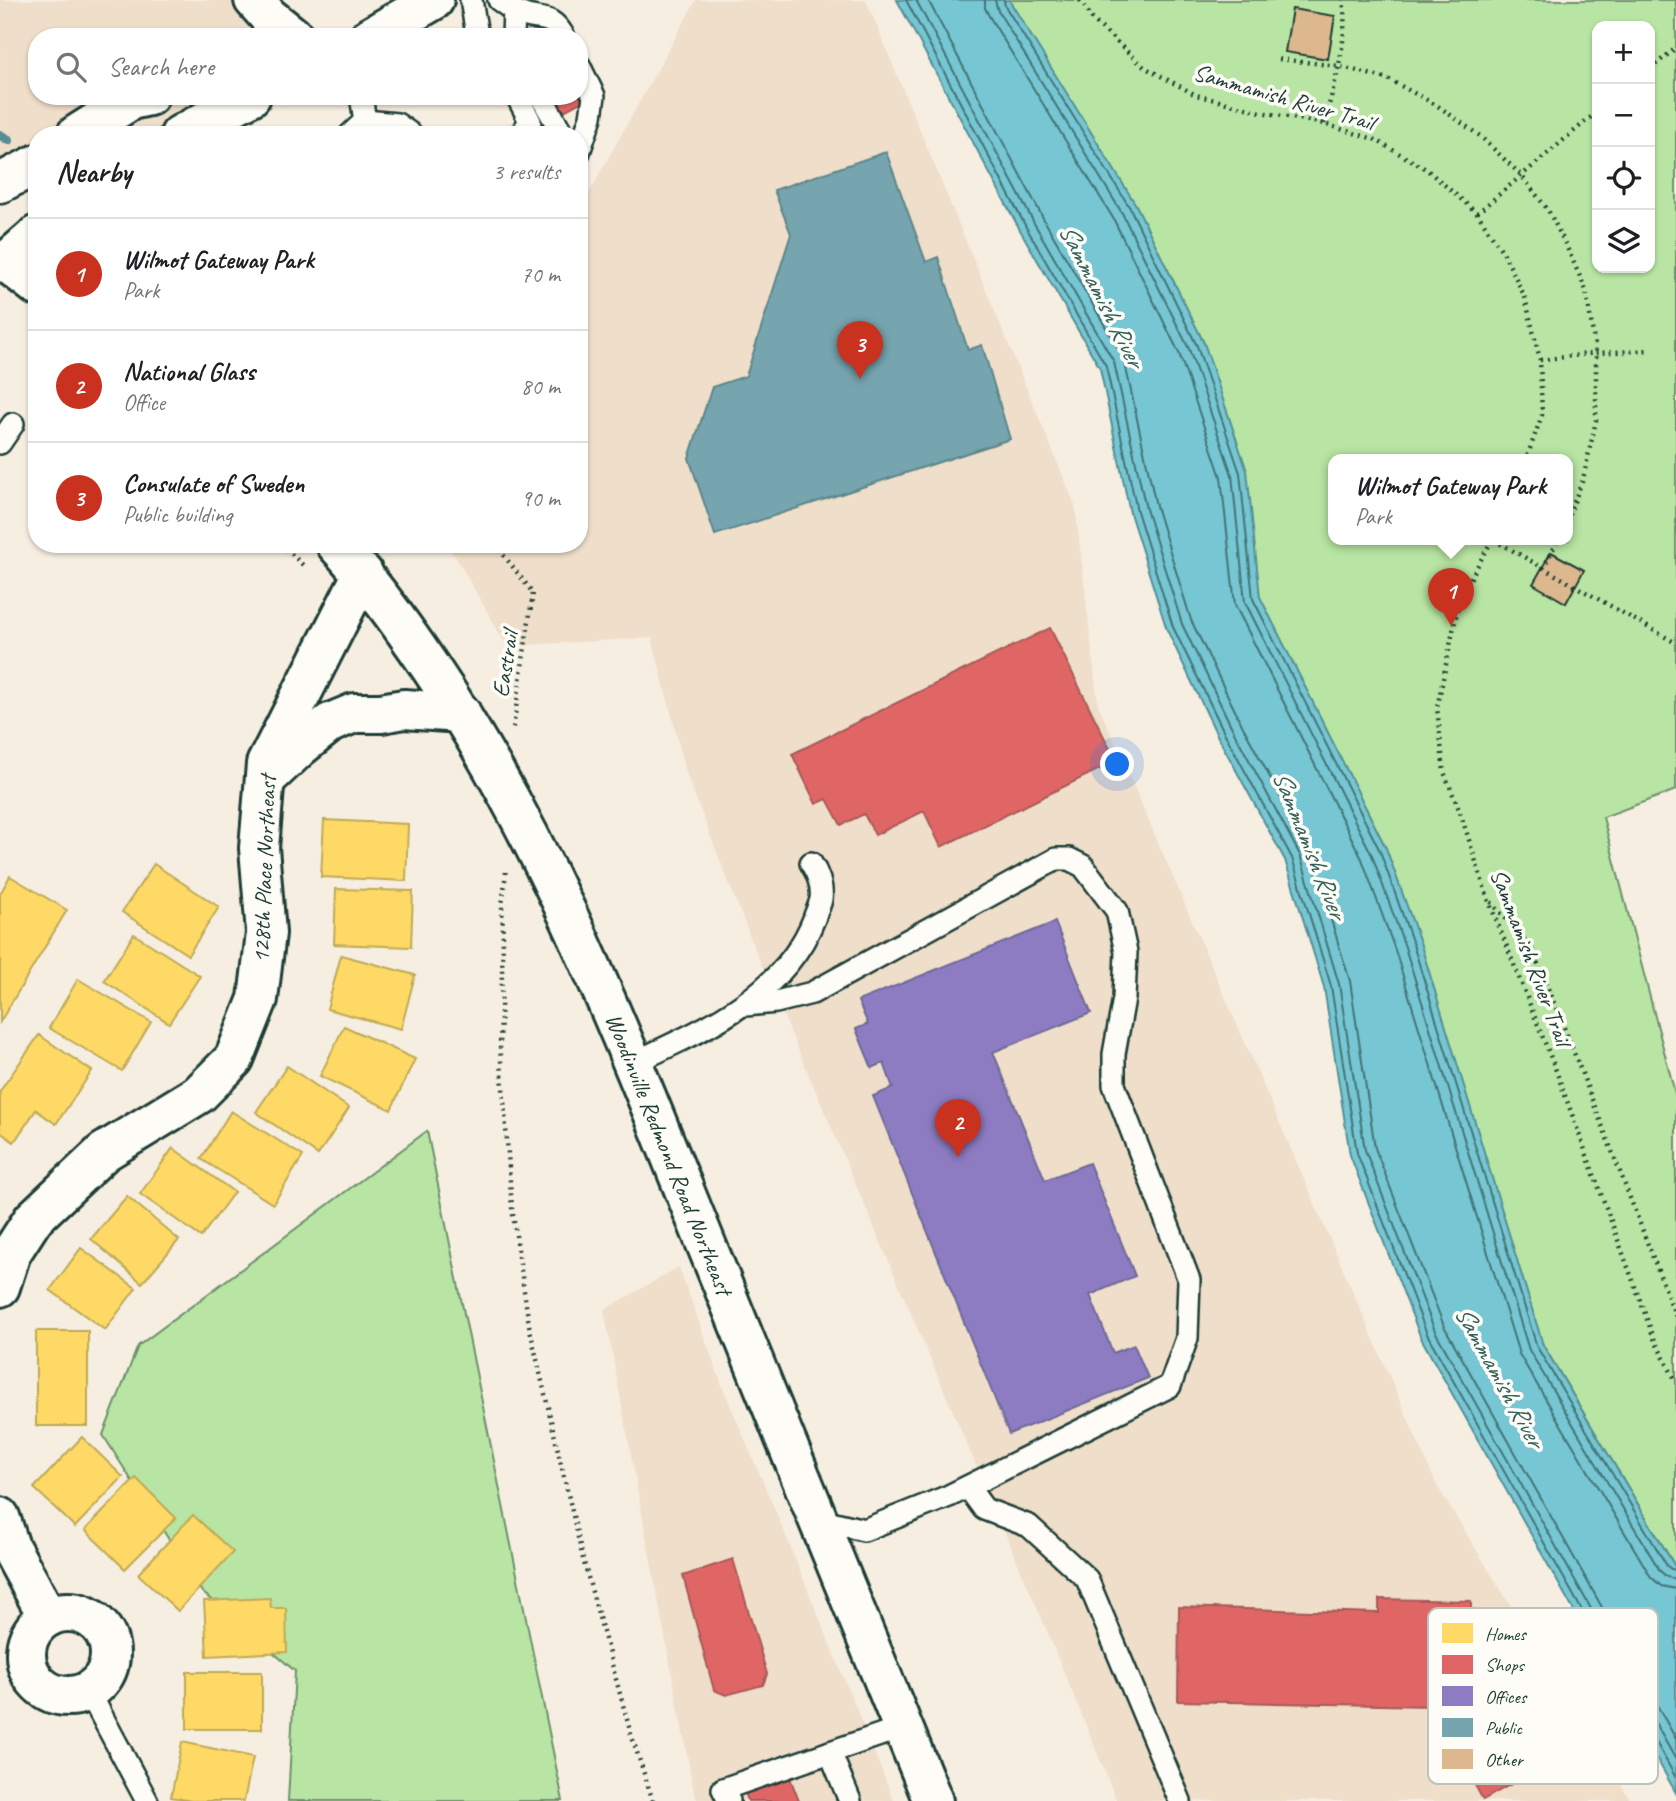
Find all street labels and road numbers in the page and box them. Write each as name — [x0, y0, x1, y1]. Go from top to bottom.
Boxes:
street label: Sammamish River Trail — [1190, 57, 1382, 138]
street label: Eastrail — [485, 625, 526, 699]
street label: 128th Place Northeast — [246, 771, 282, 964]
street label: Sammamish River Trail — [1484, 864, 1580, 1053]
street label: Woodinville Redmond Road Northeast — [599, 1009, 740, 1302]

